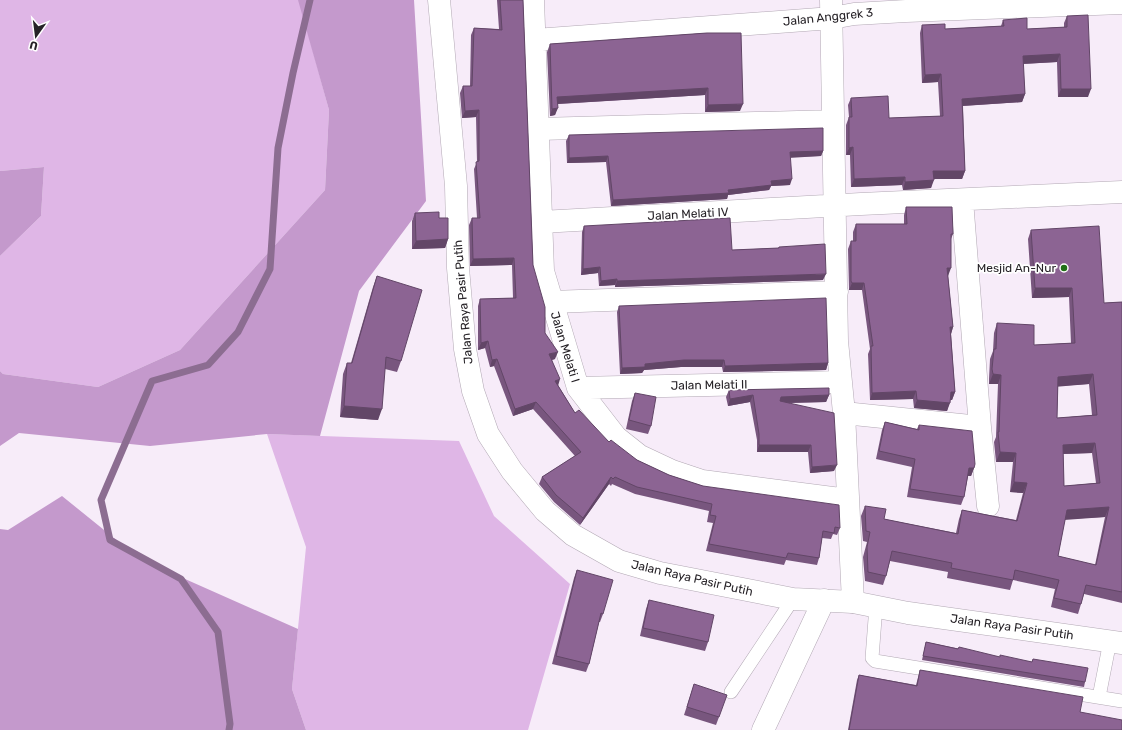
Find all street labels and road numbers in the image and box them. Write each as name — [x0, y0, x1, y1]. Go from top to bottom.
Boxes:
street label: Jalan Anggrek 3 — [782, 5, 874, 29]
street label: Jalan Melati IV — [647, 205, 729, 223]
street label: Jalan Raya Pasir Putih — [451, 239, 475, 365]
street label: Jalan Melati I — [548, 310, 582, 384]
street label: Jalan Melati II — [671, 377, 747, 393]
street label: Jalan Raya Pasir Putih — [630, 557, 754, 599]
street label: Jalan Raya Pasir Putih — [949, 611, 1075, 643]

